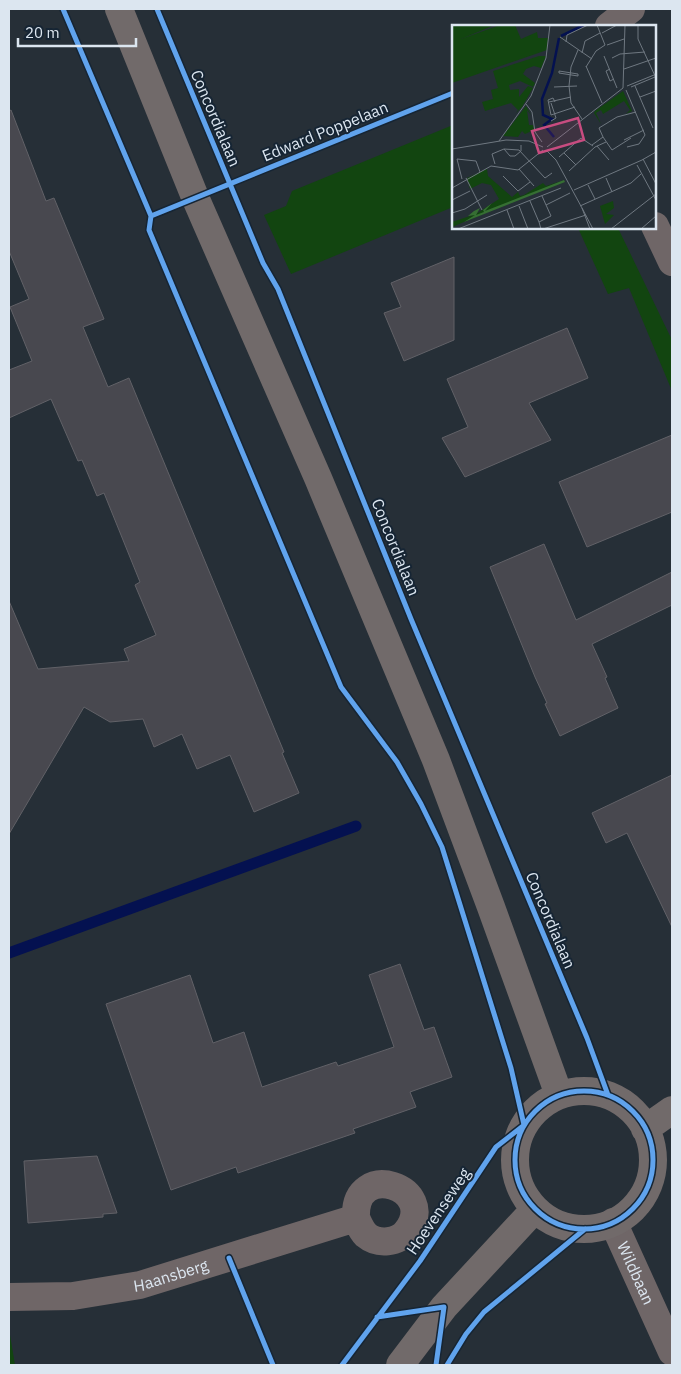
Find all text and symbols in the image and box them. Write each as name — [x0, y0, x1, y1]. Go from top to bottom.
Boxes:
scale bar — [18, 15, 135, 47]
text: 20 m — [25, 23, 60, 42]
inset map — [452, 25, 656, 229]
street label: Concordialaan — [187, 67, 245, 169]
street label: Edward Poppelaan — [259, 97, 391, 165]
street label: Concordialaan — [367, 495, 425, 599]
street label: Concordialaan — [522, 869, 580, 971]
street label: Hoevenseweg — [402, 1163, 475, 1258]
street label: Wildbaan — [613, 1238, 659, 1308]
street label: Haansberg — [132, 1254, 211, 1296]

